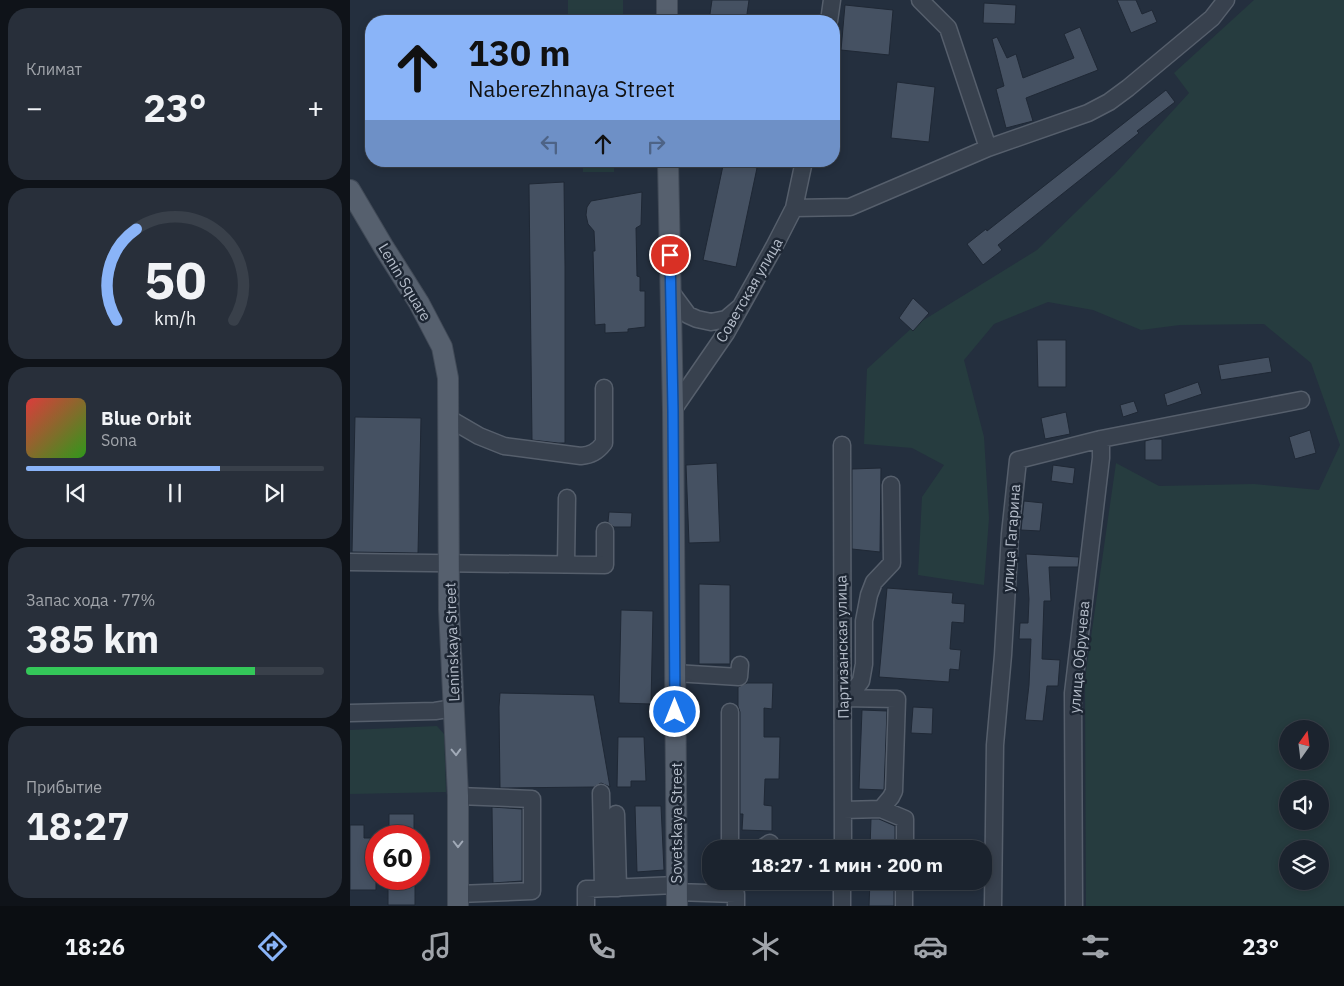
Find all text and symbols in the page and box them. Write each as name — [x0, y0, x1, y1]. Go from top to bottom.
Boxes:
text: 130 m — [468, 30, 571, 76]
icon: ahead — [385, 35, 450, 100]
text: Климат — [26, 59, 82, 79]
text: Naberezhnaya Street — [468, 74, 675, 103]
text: 23° — [143, 83, 207, 132]
text: − — [26, 89, 43, 126]
text: + — [307, 89, 324, 126]
icon: left — [536, 130, 564, 158]
icon: ahead — [589, 130, 617, 158]
icon: right — [642, 130, 670, 158]
pin — [649, 234, 691, 276]
street label: Советская улица — [711, 234, 787, 346]
street label: Lenin Square — [374, 240, 436, 324]
icon: arrive — [656, 241, 684, 269]
text: 50 — [144, 246, 206, 313]
text: km/h — [154, 307, 196, 330]
text: Blue Orbit — [101, 406, 191, 430]
text: Sona — [101, 430, 137, 450]
icon: previous — [62, 479, 90, 507]
icon: pause — [161, 479, 189, 507]
icon: next — [260, 479, 288, 507]
street label: улица Гагарина — [998, 483, 1024, 593]
street label: Партизанская улица — [831, 575, 853, 719]
street label: Leninskaya Street — [440, 582, 464, 702]
text: Запас хода · 77% — [26, 590, 155, 610]
street label: улица Обручева — [1065, 600, 1093, 714]
text: 385 km — [26, 614, 159, 663]
position arrow — [648, 685, 700, 737]
north arrow — [1279, 720, 1329, 770]
map controls — [1279, 720, 1329, 890]
one-way arrow — [451, 748, 462, 756]
street label: Sovetskaya Street — [667, 763, 686, 883]
text: Прибытие — [26, 777, 102, 797]
button: sound — [1279, 780, 1329, 830]
text: 18:27 — [26, 801, 130, 850]
speed limit sign: 60 — [365, 825, 430, 890]
button: layers — [1279, 840, 1329, 890]
one-way arrow — [453, 841, 463, 849]
text: 18:27 · 1 мин · 200 m — [751, 853, 943, 877]
icon: directions — [255, 929, 290, 964]
icon: music — [419, 929, 454, 964]
icon: phone — [584, 929, 619, 964]
icon: climate — [748, 929, 783, 964]
icon: car — [913, 929, 948, 964]
icon: filters — [1078, 929, 1113, 964]
text: 18:26 — [65, 932, 125, 961]
text: 23° — [1242, 932, 1279, 961]

